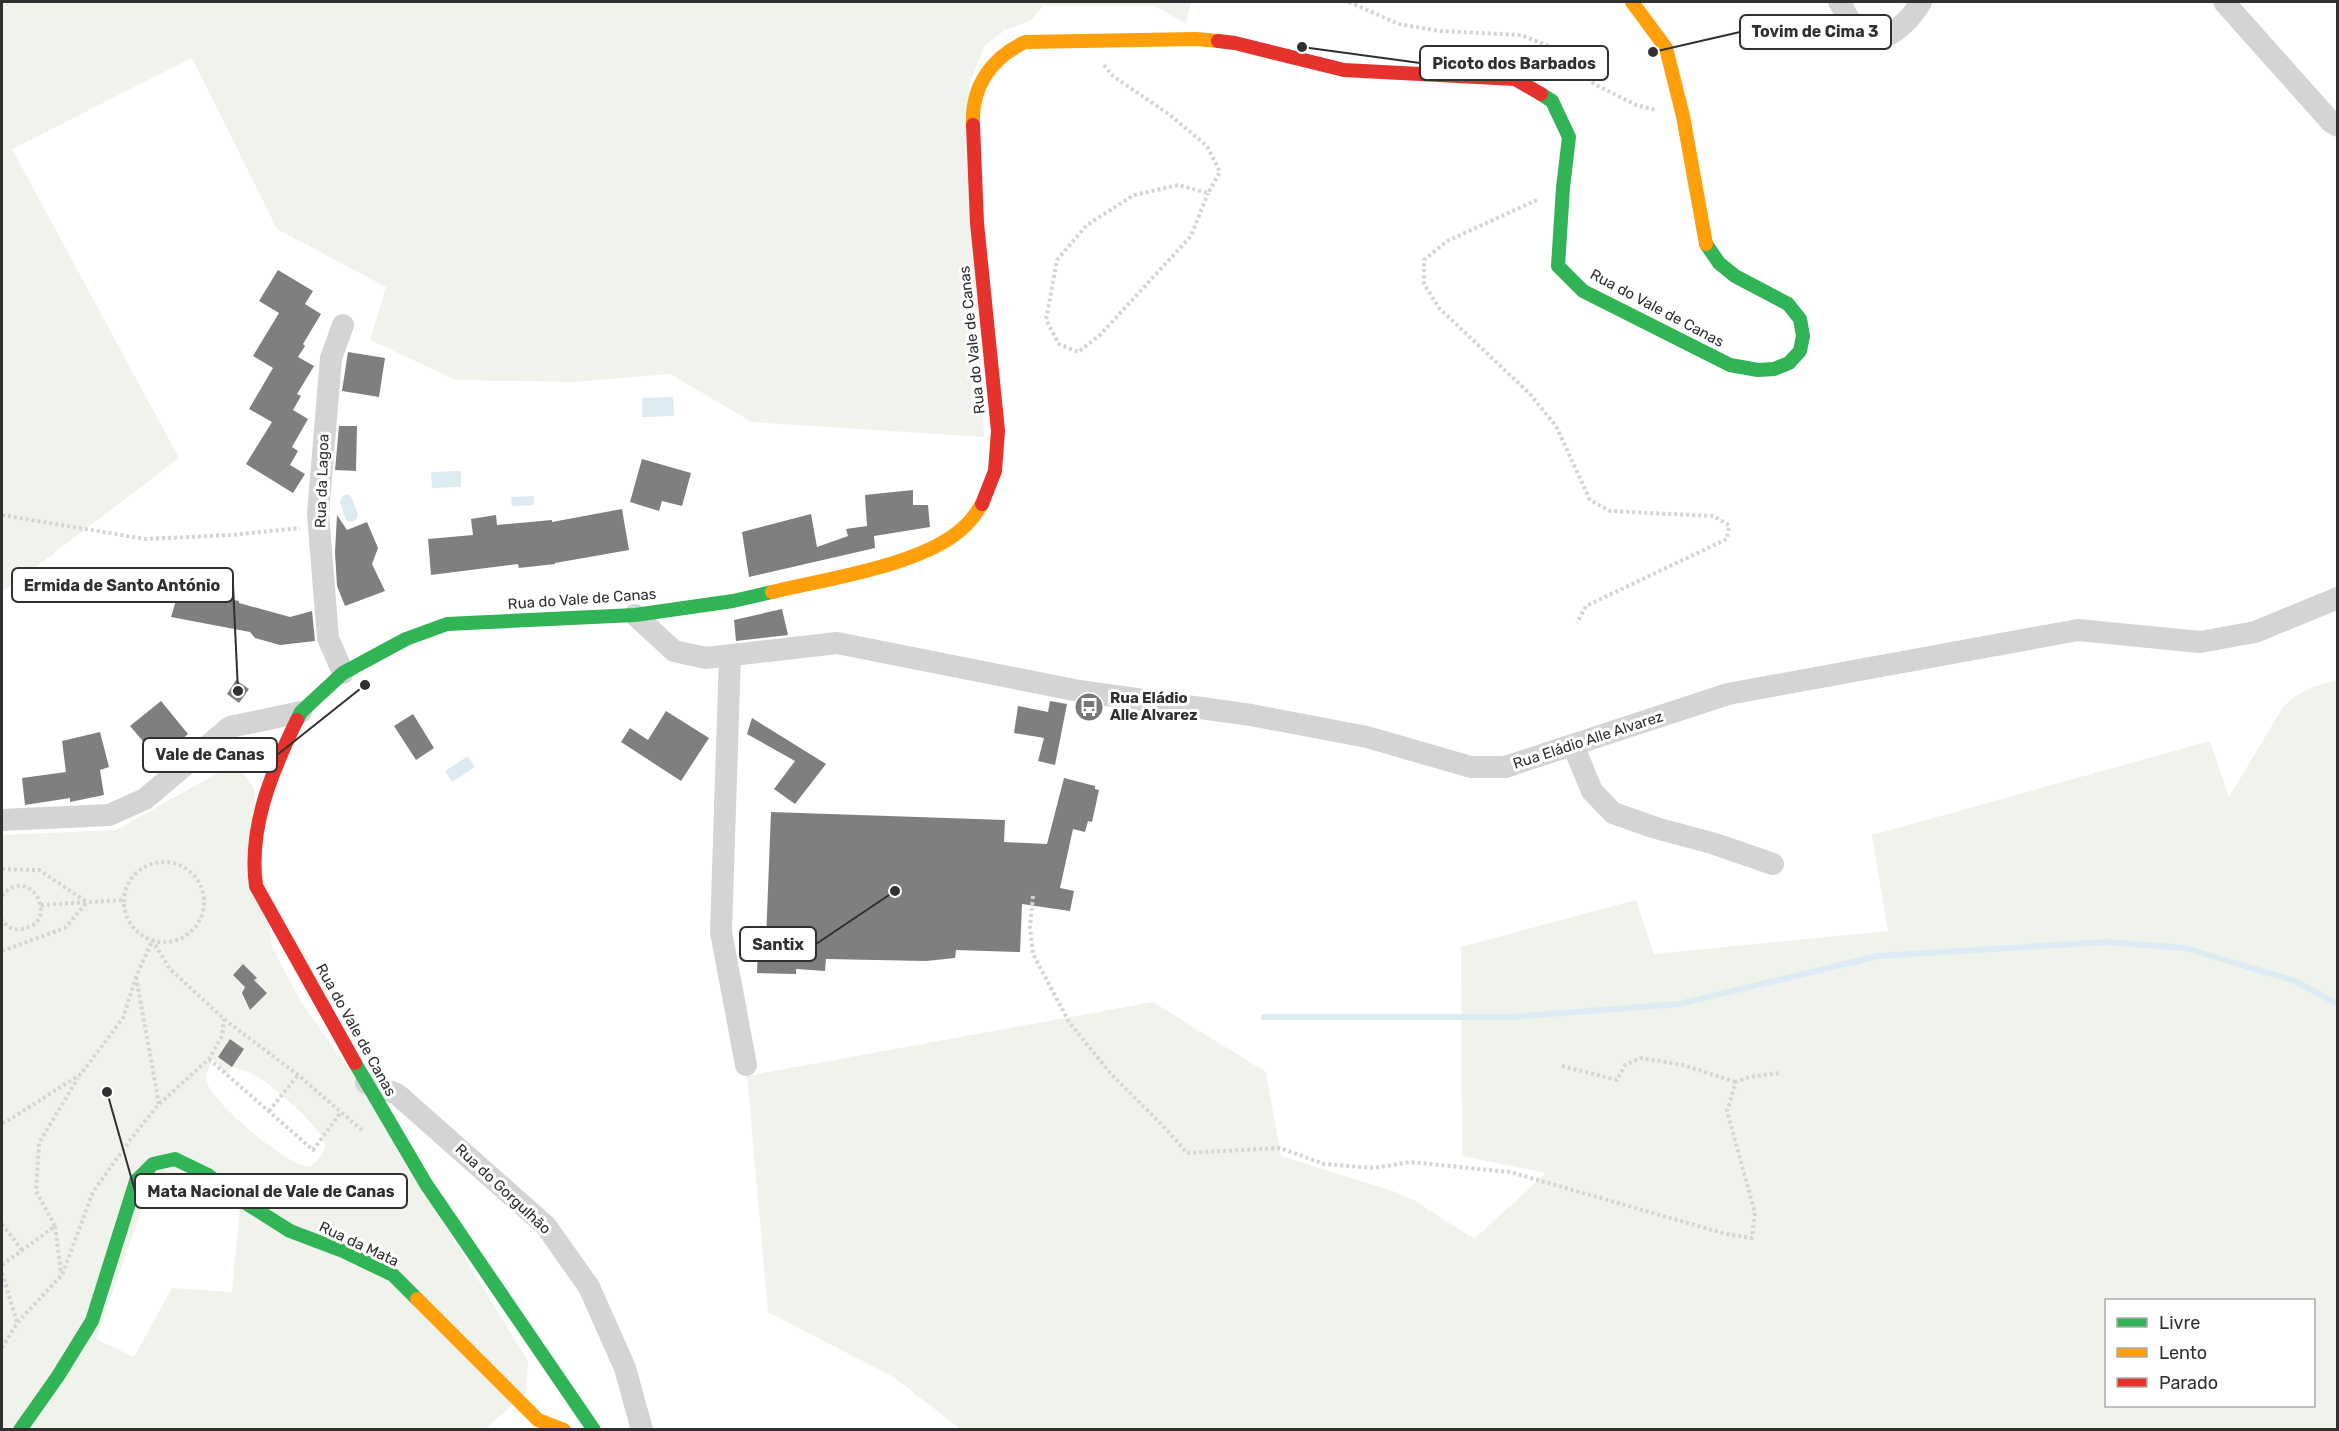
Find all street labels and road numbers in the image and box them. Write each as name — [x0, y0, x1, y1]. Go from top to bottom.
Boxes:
street label: Rua do Vale de Canas — [955, 265, 989, 415]
street label: Rua do Vale de Canas — [1587, 265, 1727, 351]
street label: Rua da Lagoa — [311, 434, 333, 528]
street label: Rua do Vale de Canas — [507, 585, 657, 613]
street label: Rua Eládio Alle Alvarez — [1511, 707, 1666, 773]
street label: Rua do Vale de Canas — [312, 961, 400, 1100]
street label: Rua do Gorgulhão — [452, 1140, 554, 1238]
street label: Rua da Mata — [316, 1218, 402, 1270]

